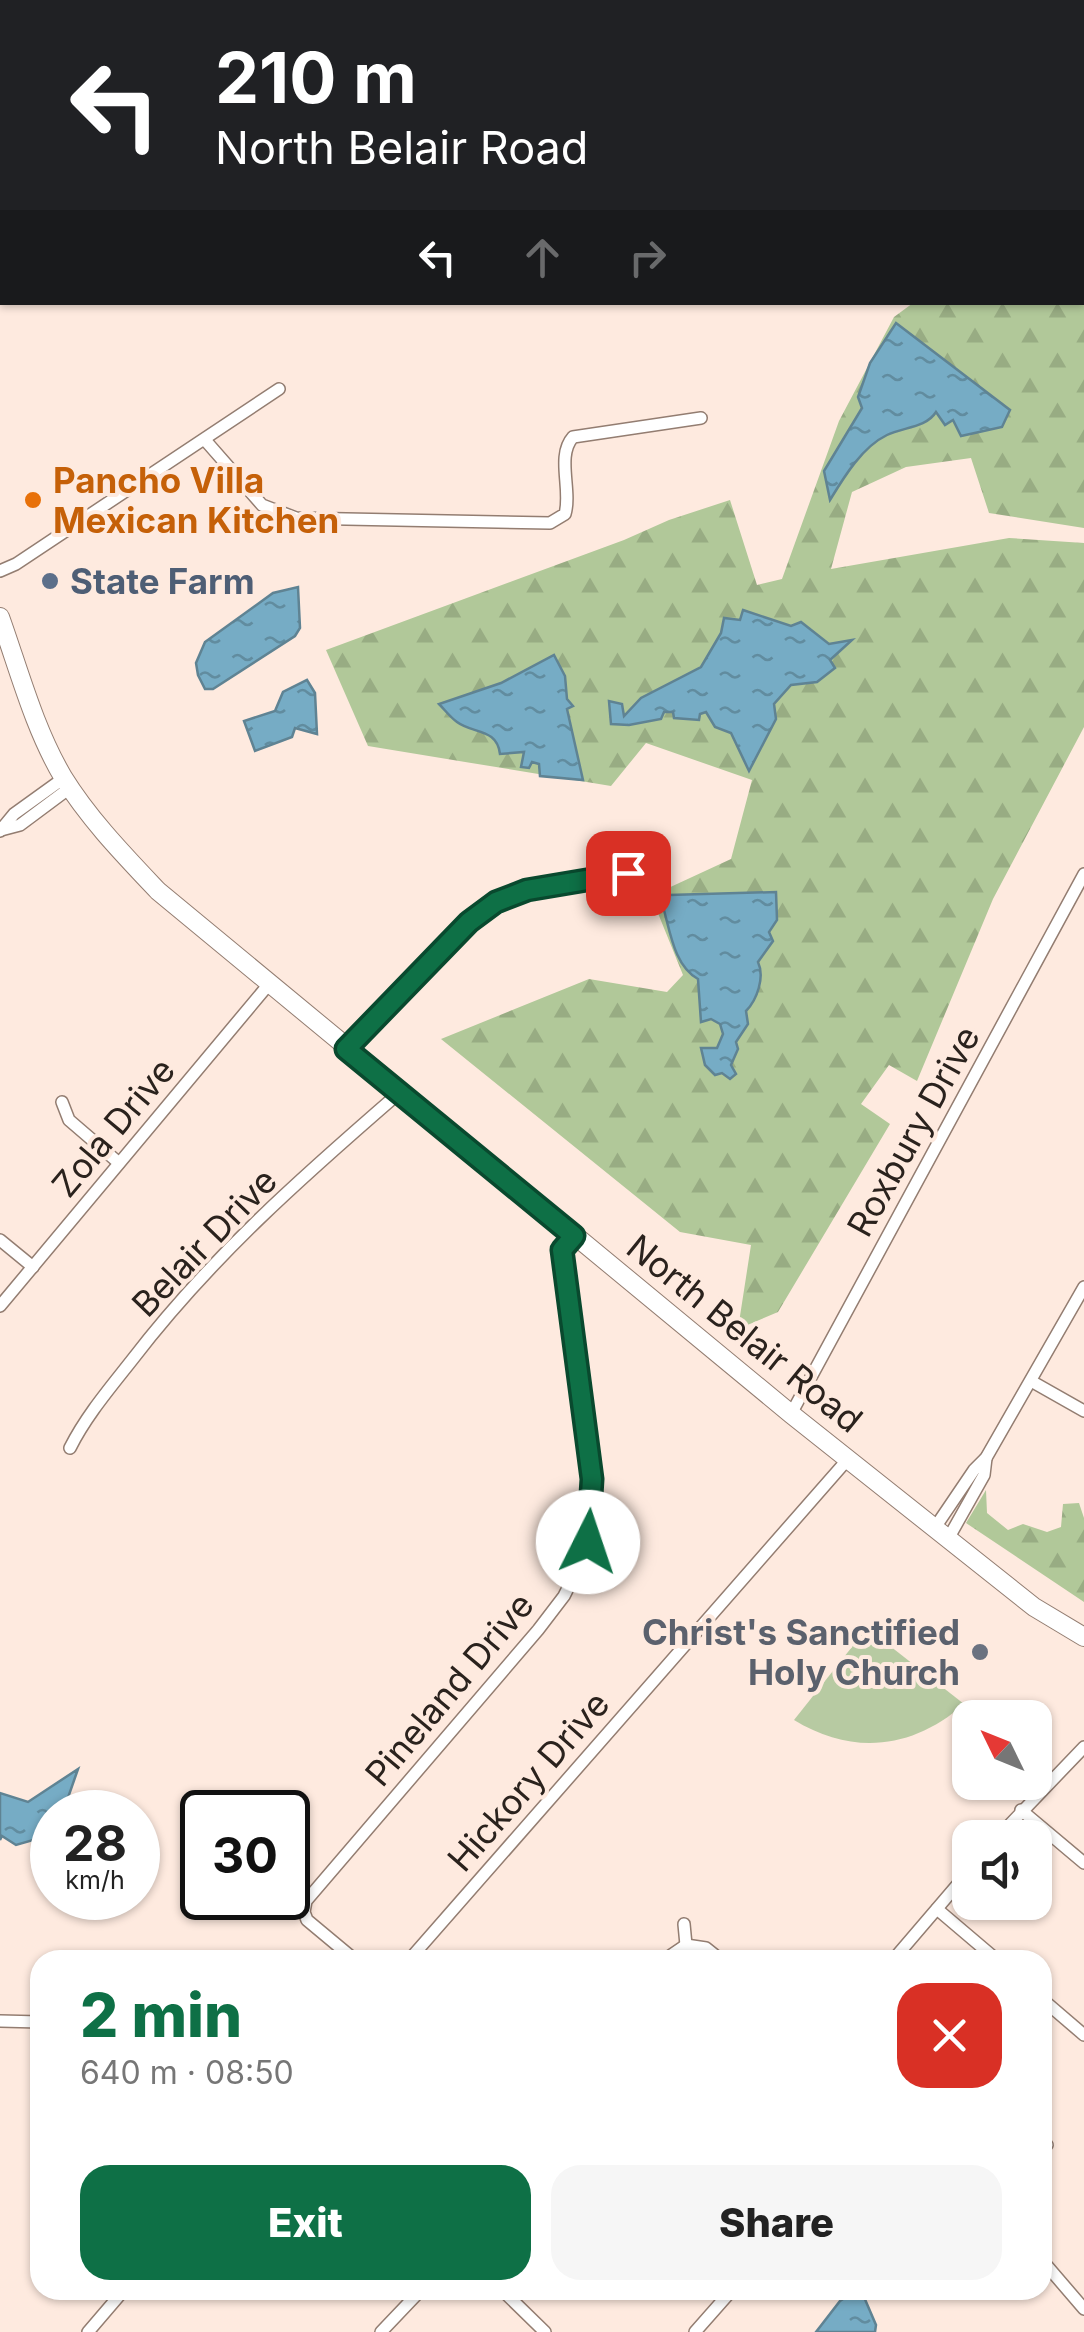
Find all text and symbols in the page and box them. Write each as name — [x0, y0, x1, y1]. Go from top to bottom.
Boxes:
text: 210 m — [215, 35, 417, 120]
icon: left — [50, 40, 180, 170]
text: North Belair Road — [215, 120, 588, 175]
icon: left — [410, 230, 465, 285]
icon: ahead — [515, 230, 570, 285]
icon: right — [620, 230, 675, 285]
place label: Pancho Villa Mexican Kitchen — [53, 459, 339, 541]
marker: Pancho Villa Mexican Kitchen — [22, 489, 44, 511]
place label: State Farm — [70, 560, 255, 602]
marker: State Farm — [39, 570, 61, 592]
pin — [586, 831, 671, 916]
icon: arrive — [601, 846, 656, 901]
street label: Roxbury Drive — [838, 1019, 988, 1243]
street label: Zola Drive — [43, 1049, 183, 1205]
street label: Belair Drive — [123, 1159, 285, 1325]
street label: North Belair Road — [619, 1225, 871, 1441]
position arrow — [536, 1490, 640, 1594]
street label: Pineland Drive — [356, 1584, 542, 1794]
place label: Christ's Sanctified Holy Church — [642, 1611, 960, 1693]
marker: Christ's Sanctified Holy Church — [969, 1641, 991, 1663]
street label: Hickory Drive — [439, 1683, 617, 1879]
north arrow — [952, 1700, 1052, 1800]
map controls — [952, 1700, 1052, 1920]
speed limit sign: 30 — [180, 1790, 310, 1920]
text: 28 — [63, 1813, 127, 1873]
button: sound — [952, 1820, 1052, 1920]
text: km/h — [65, 1865, 125, 1895]
text: 2 min — [80, 1979, 242, 2051]
button: close — [897, 1983, 1002, 2088]
text: 640 m · 08:50 — [80, 2053, 294, 2092]
button: Exit — [80, 2165, 531, 2280]
button: Share — [551, 2165, 1002, 2280]

